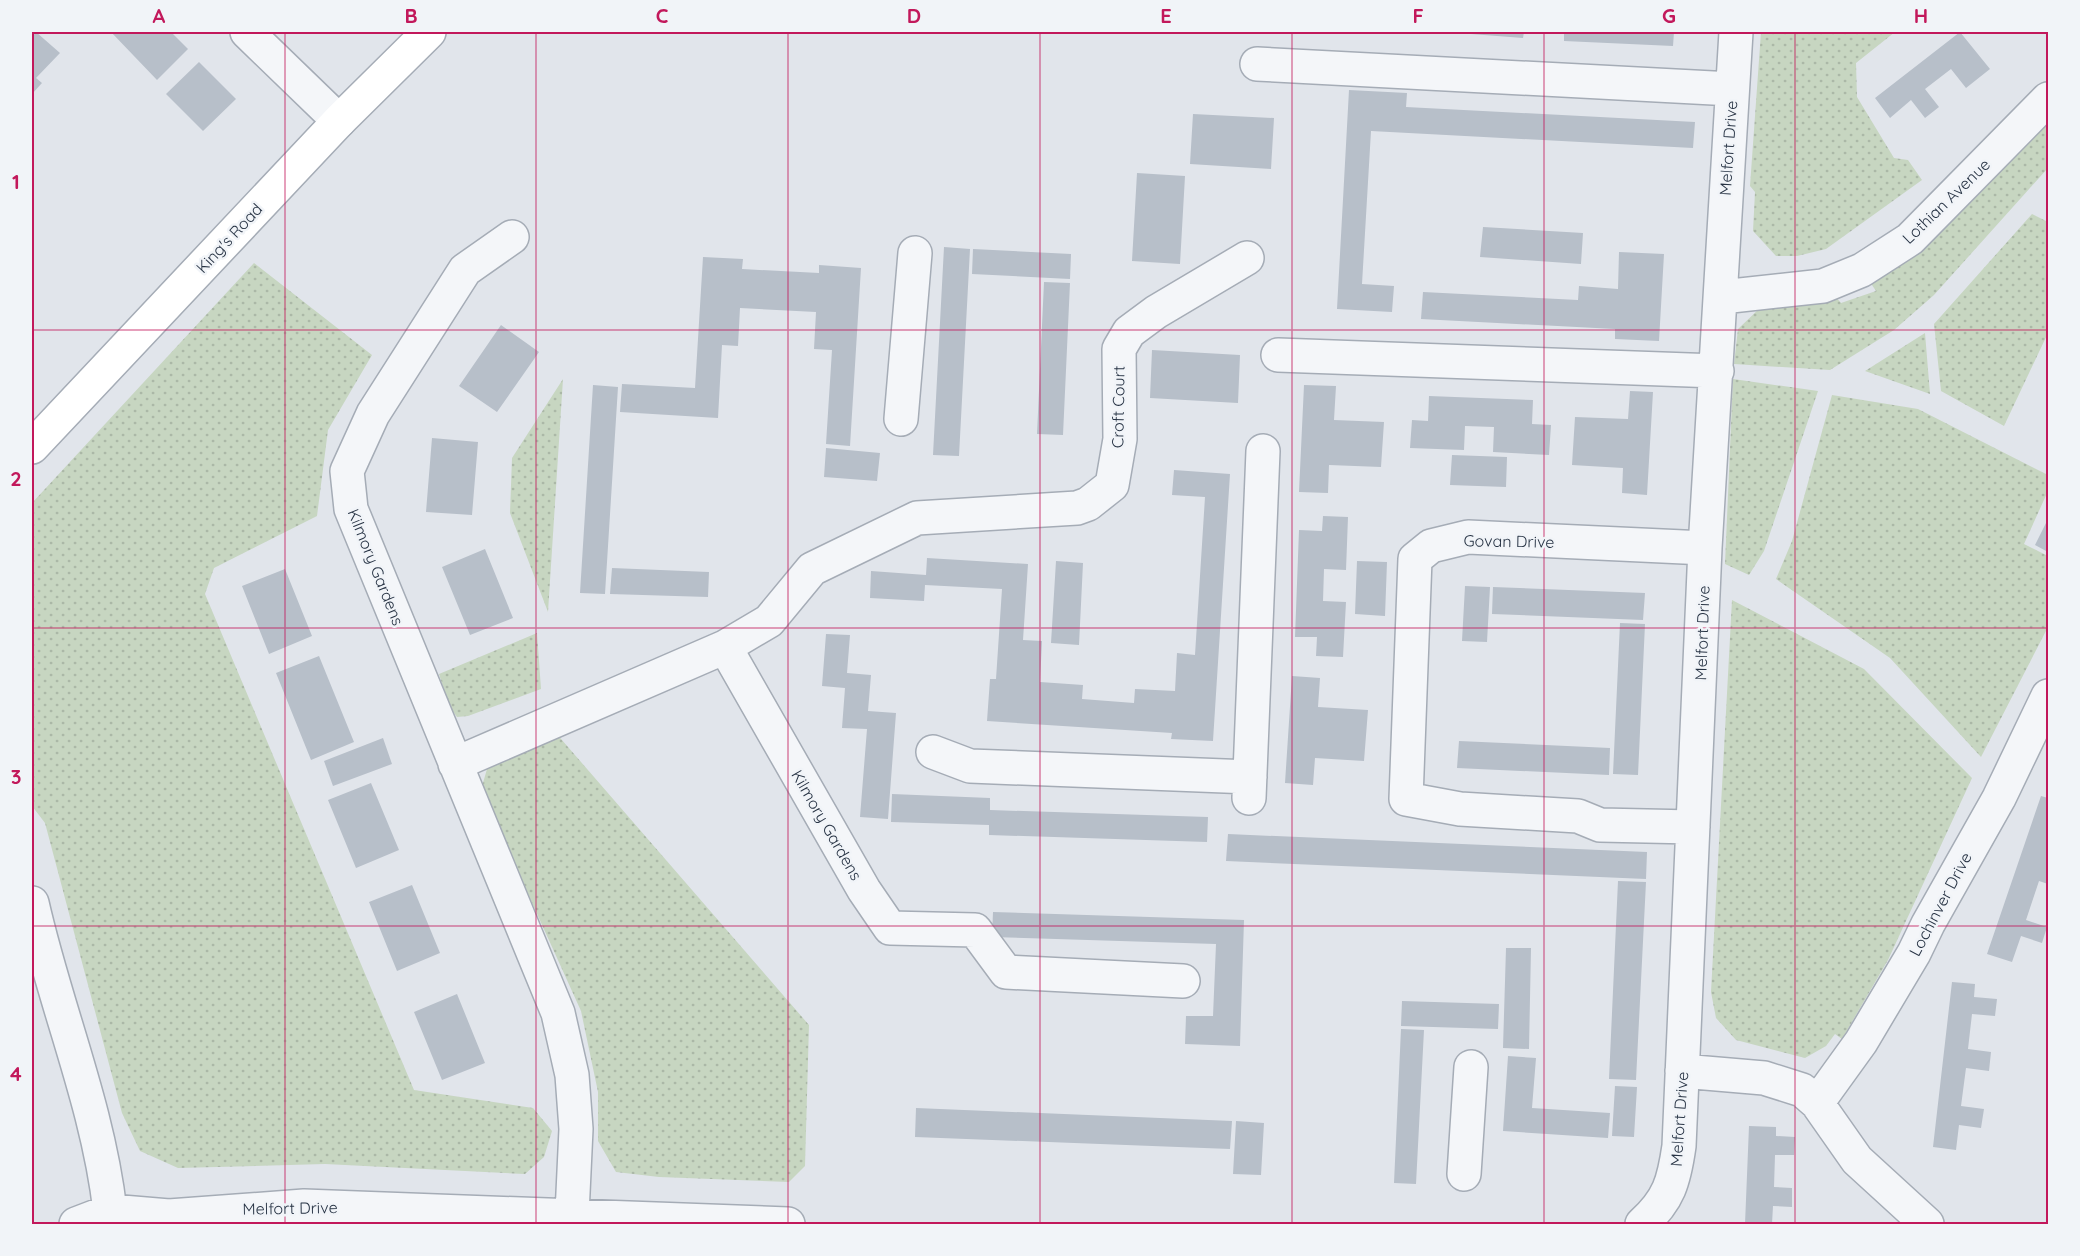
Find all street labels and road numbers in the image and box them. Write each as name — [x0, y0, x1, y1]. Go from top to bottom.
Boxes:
street label: Melfort Drive — [1715, 100, 1741, 196]
street label: Lothian Avenue — [1898, 154, 1994, 248]
street label: King's Road — [192, 199, 266, 277]
street label: Croft Court — [1107, 366, 1129, 448]
street label: Kilmory Gardens — [343, 506, 409, 628]
street label: Govan Drive — [1463, 530, 1555, 552]
street label: Melfort Drive — [1690, 585, 1714, 681]
street label: Kilmory Gardens — [787, 766, 867, 884]
street label: Lochinver Drive — [1904, 849, 1976, 959]
street label: Melfort Drive — [1666, 1071, 1692, 1167]
street label: Melfort Drive — [242, 1197, 338, 1219]

